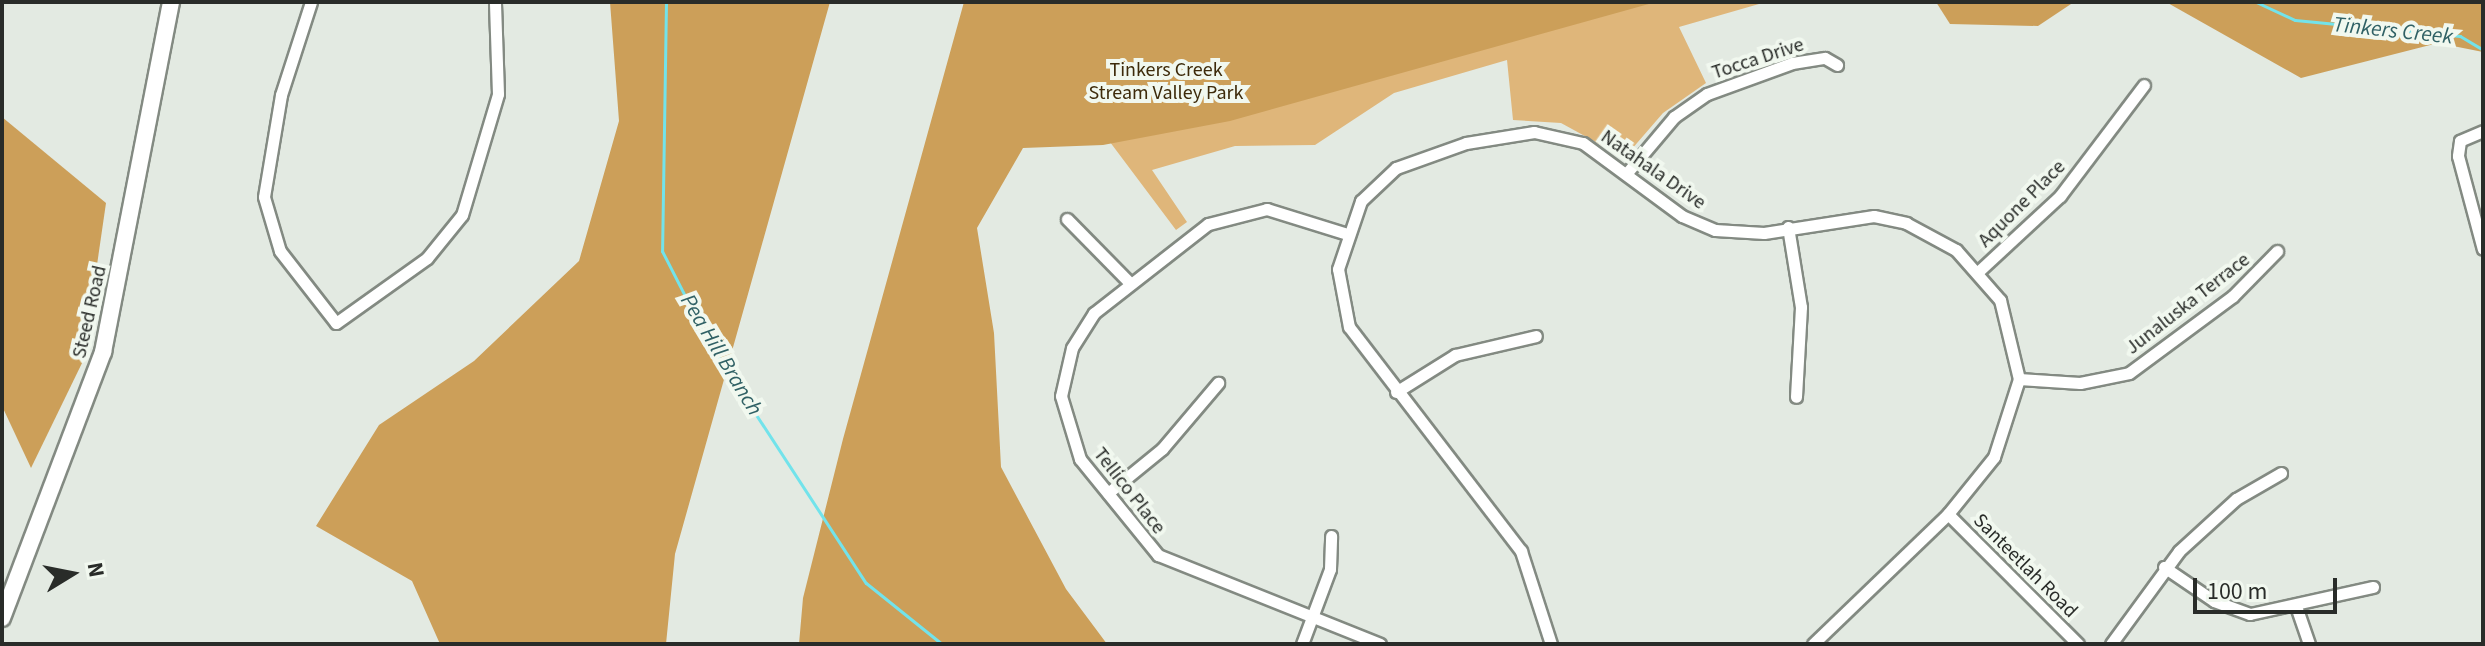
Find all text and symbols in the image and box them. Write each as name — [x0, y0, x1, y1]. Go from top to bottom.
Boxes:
water label: Tinkers Creek — [2332, 12, 2454, 50]
street label: Tocca Drive — [1709, 33, 1807, 85]
park label: Tinkers Creek Stream Valley Park — [1089, 59, 1243, 106]
street label: Natahala Drive — [1596, 125, 1710, 215]
street label: Aquone Place — [1973, 155, 2071, 253]
street label: Junaluska Terrace — [2121, 248, 2255, 360]
street label: Steed Road — [68, 263, 112, 361]
water label: Pea Hill Branch — [674, 290, 768, 420]
street label: Tellico Place — [1088, 443, 1170, 539]
street label: Santeetlah Road — [1968, 509, 2082, 623]
north arrow — [32, 534, 112, 614]
text: N — [79, 560, 113, 580]
scale bar — [2197, 562, 2341, 612]
text: 100 m — [2207, 574, 2267, 609]

